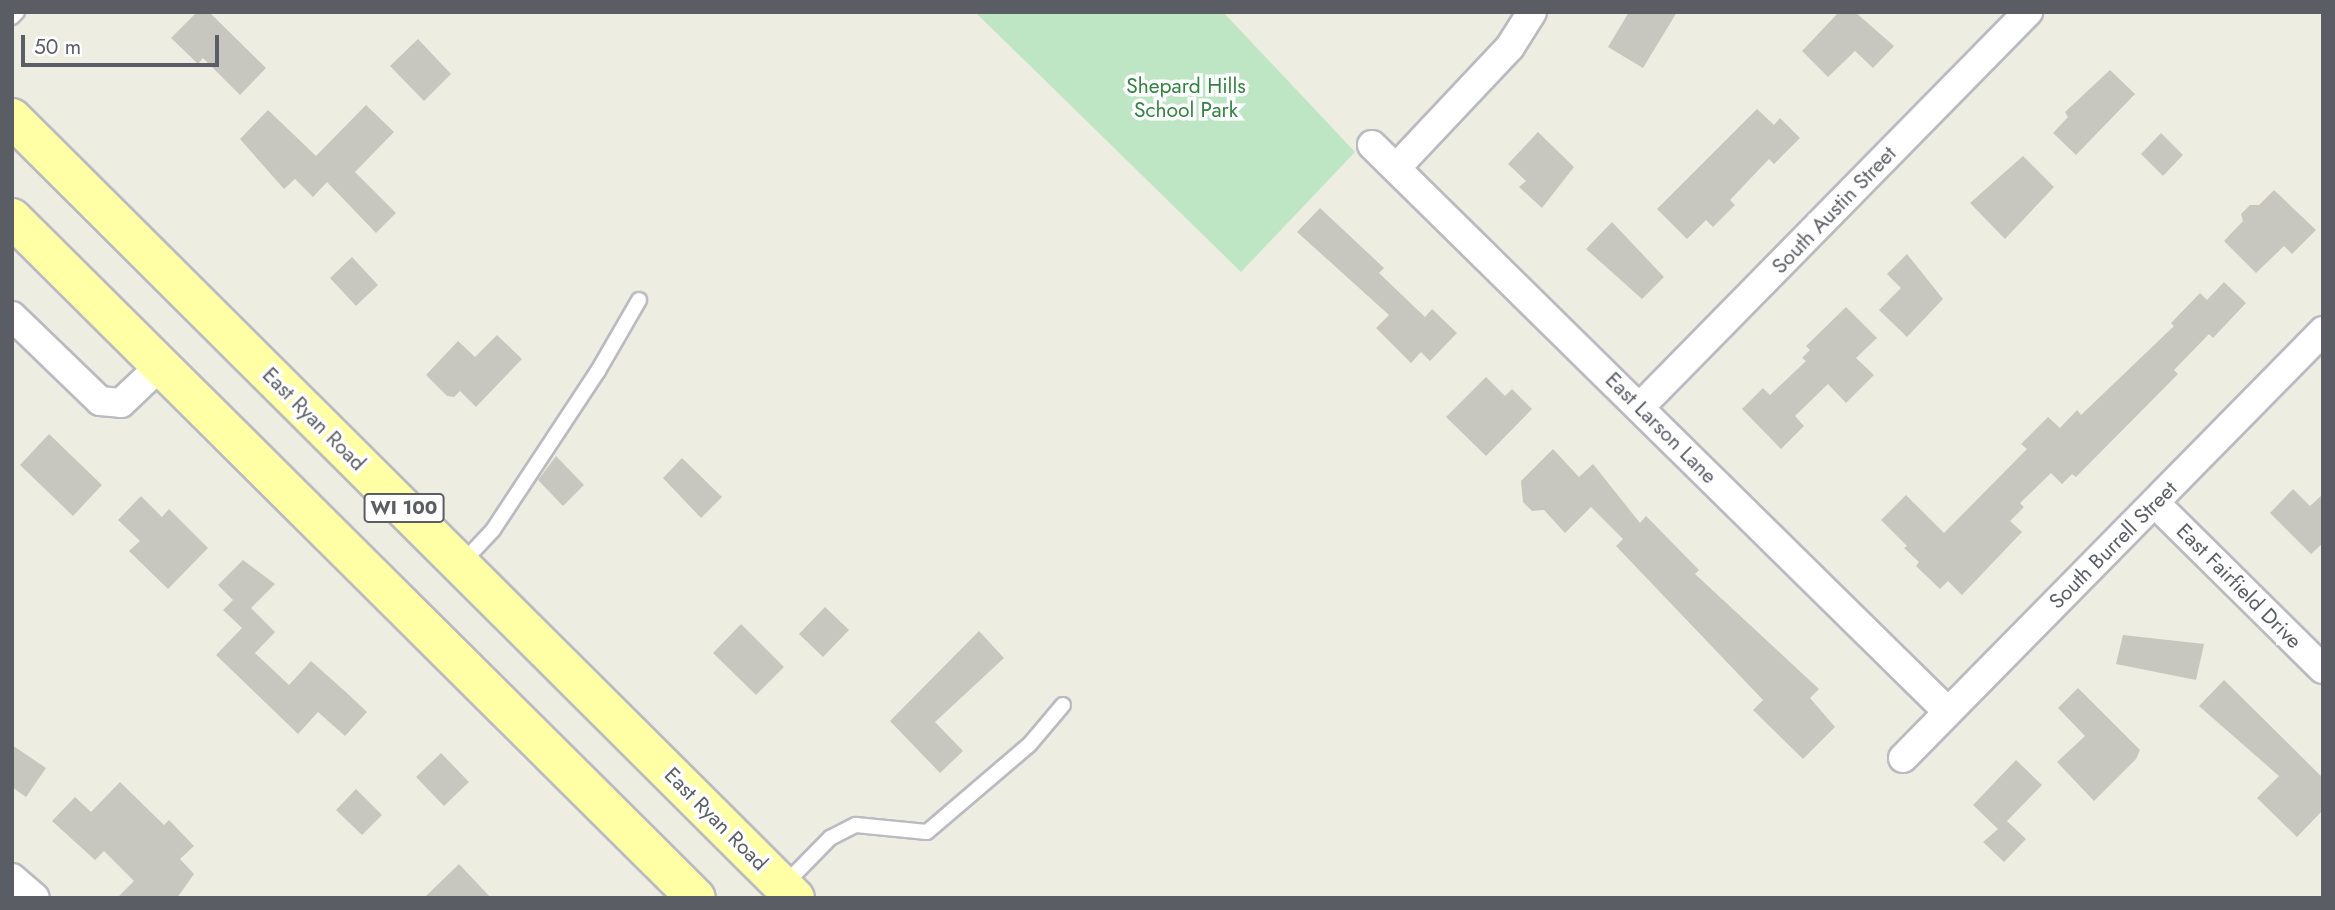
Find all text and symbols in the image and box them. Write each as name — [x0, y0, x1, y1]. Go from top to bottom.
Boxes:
scale bar — [24, 21, 222, 65]
text: 50 m — [34, 32, 81, 62]
park label: Shepard Hills School Park — [1126, 73, 1246, 123]
street label: South Austin Street — [1767, 141, 1901, 279]
street label: East Ryan Road — [257, 362, 371, 476]
street label: East Larson Lane — [1600, 367, 1722, 489]
street label: South Burrell Street — [2044, 476, 2182, 614]
road number: WI 100 — [362, 492, 446, 524]
street label: East Fairfield Drive — [2171, 518, 2307, 654]
street label: East Ryan Road — [659, 762, 773, 876]

